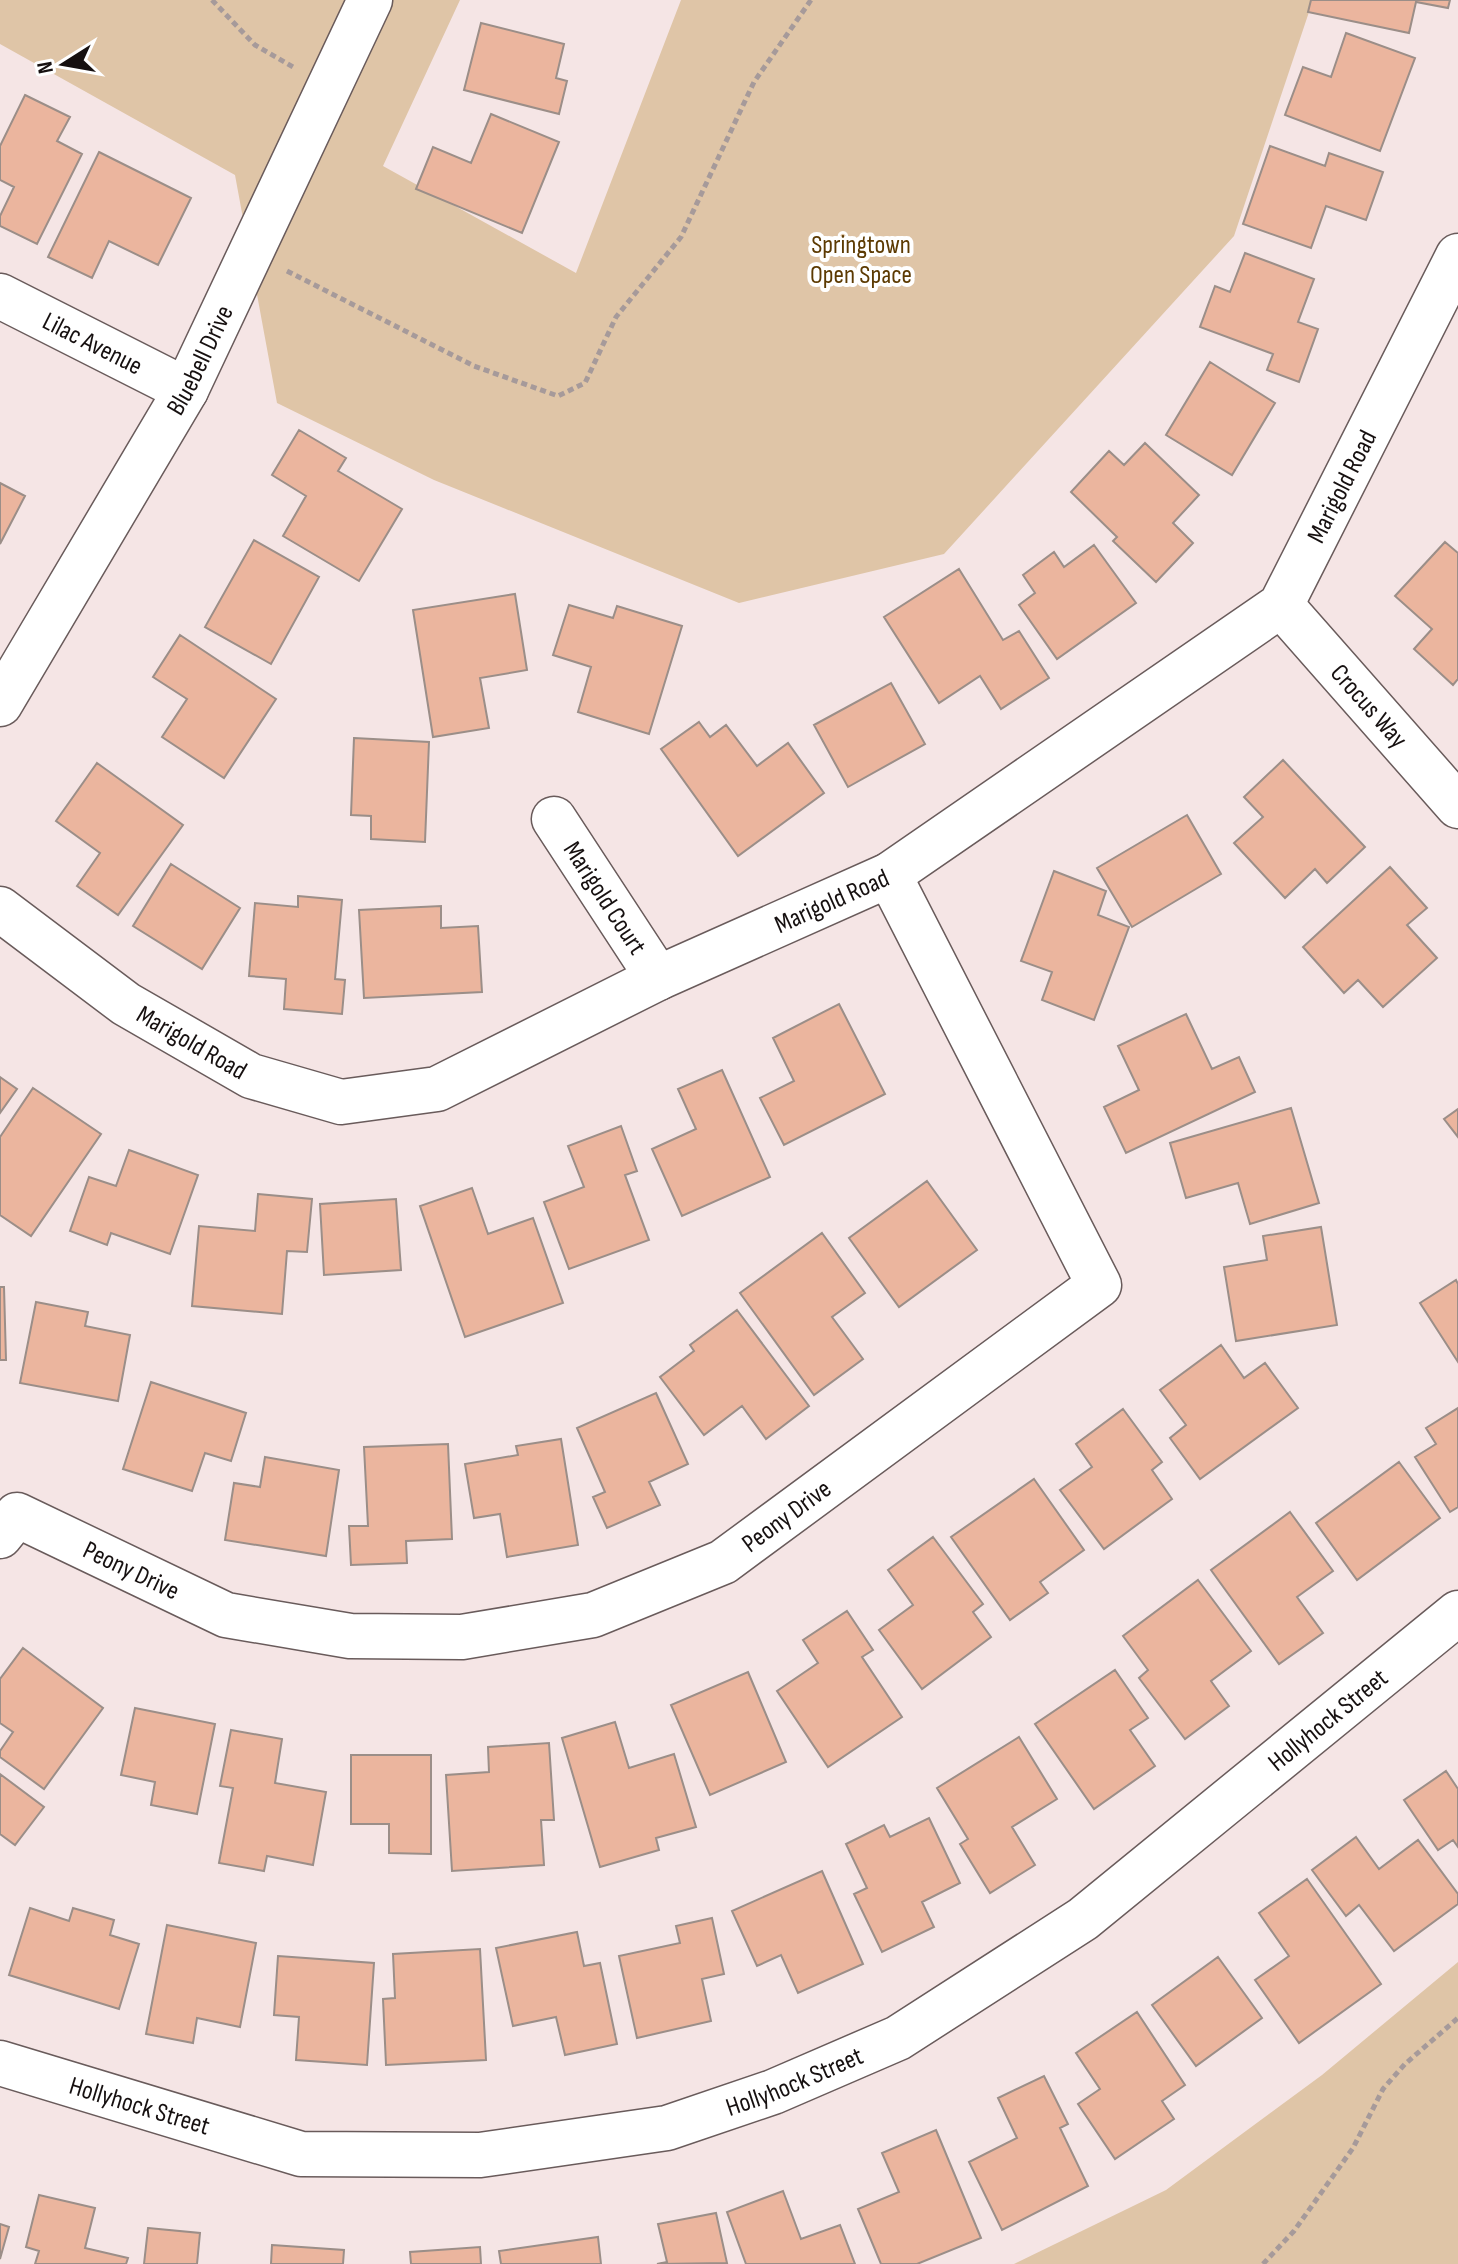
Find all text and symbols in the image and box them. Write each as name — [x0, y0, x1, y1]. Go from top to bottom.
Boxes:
north arrow — [24, 24, 104, 104]
text: N — [31, 59, 60, 76]
park label: Springtown Open Space — [810, 230, 912, 291]
street label: Bluebell Drive — [161, 301, 241, 421]
street label: Lilac Avenue — [37, 306, 147, 382]
street label: Marigold Road — [1301, 425, 1384, 548]
street label: Crocus Way — [1323, 658, 1414, 755]
street label: Marigold Court — [556, 836, 652, 961]
street label: Marigold Road — [770, 863, 894, 941]
street label: Marigold Road — [131, 999, 252, 1087]
street label: Peony Drive — [736, 1474, 838, 1560]
street label: Peony Drive — [78, 1535, 184, 1607]
street label: Hollyhock Street — [1262, 1663, 1394, 1779]
street label: Hollyhock Street — [722, 2041, 868, 2124]
street label: Hollyhock Street — [65, 2071, 213, 2143]

